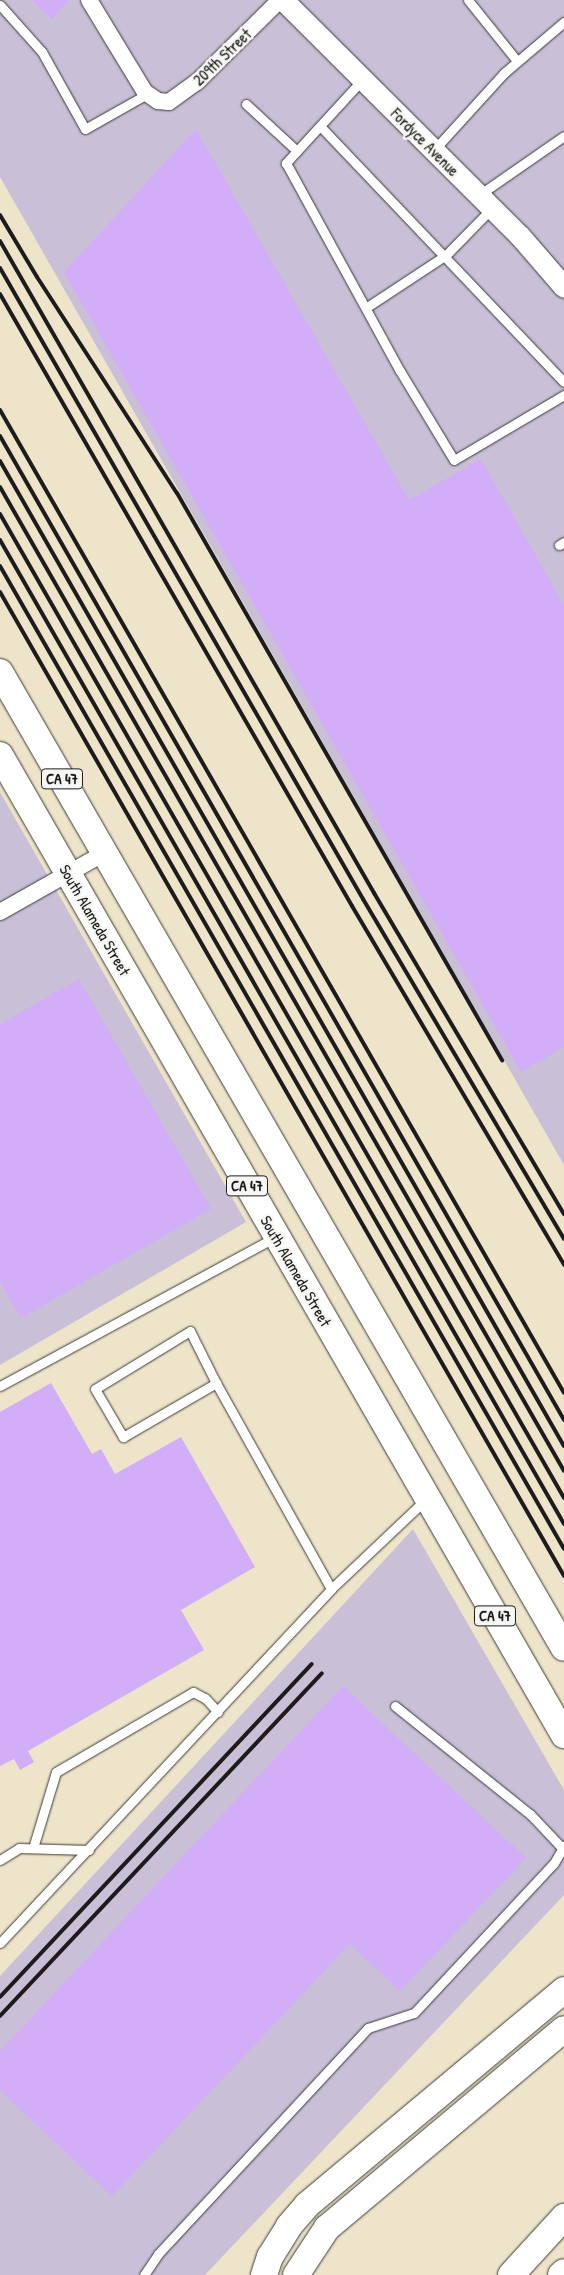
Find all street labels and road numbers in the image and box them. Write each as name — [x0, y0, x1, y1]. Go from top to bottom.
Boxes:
street label: 209th Street — [189, 25, 255, 89]
street label: Fordyce Avenue — [387, 104, 463, 180]
road number: CA 47 — [41, 766, 83, 792]
street label: South Alameda Street — [55, 861, 135, 979]
road number: CA 47 — [226, 1174, 268, 1198]
street label: South Alameda Street — [256, 1212, 336, 1330]
road number: CA 47 — [474, 1604, 516, 1628]

